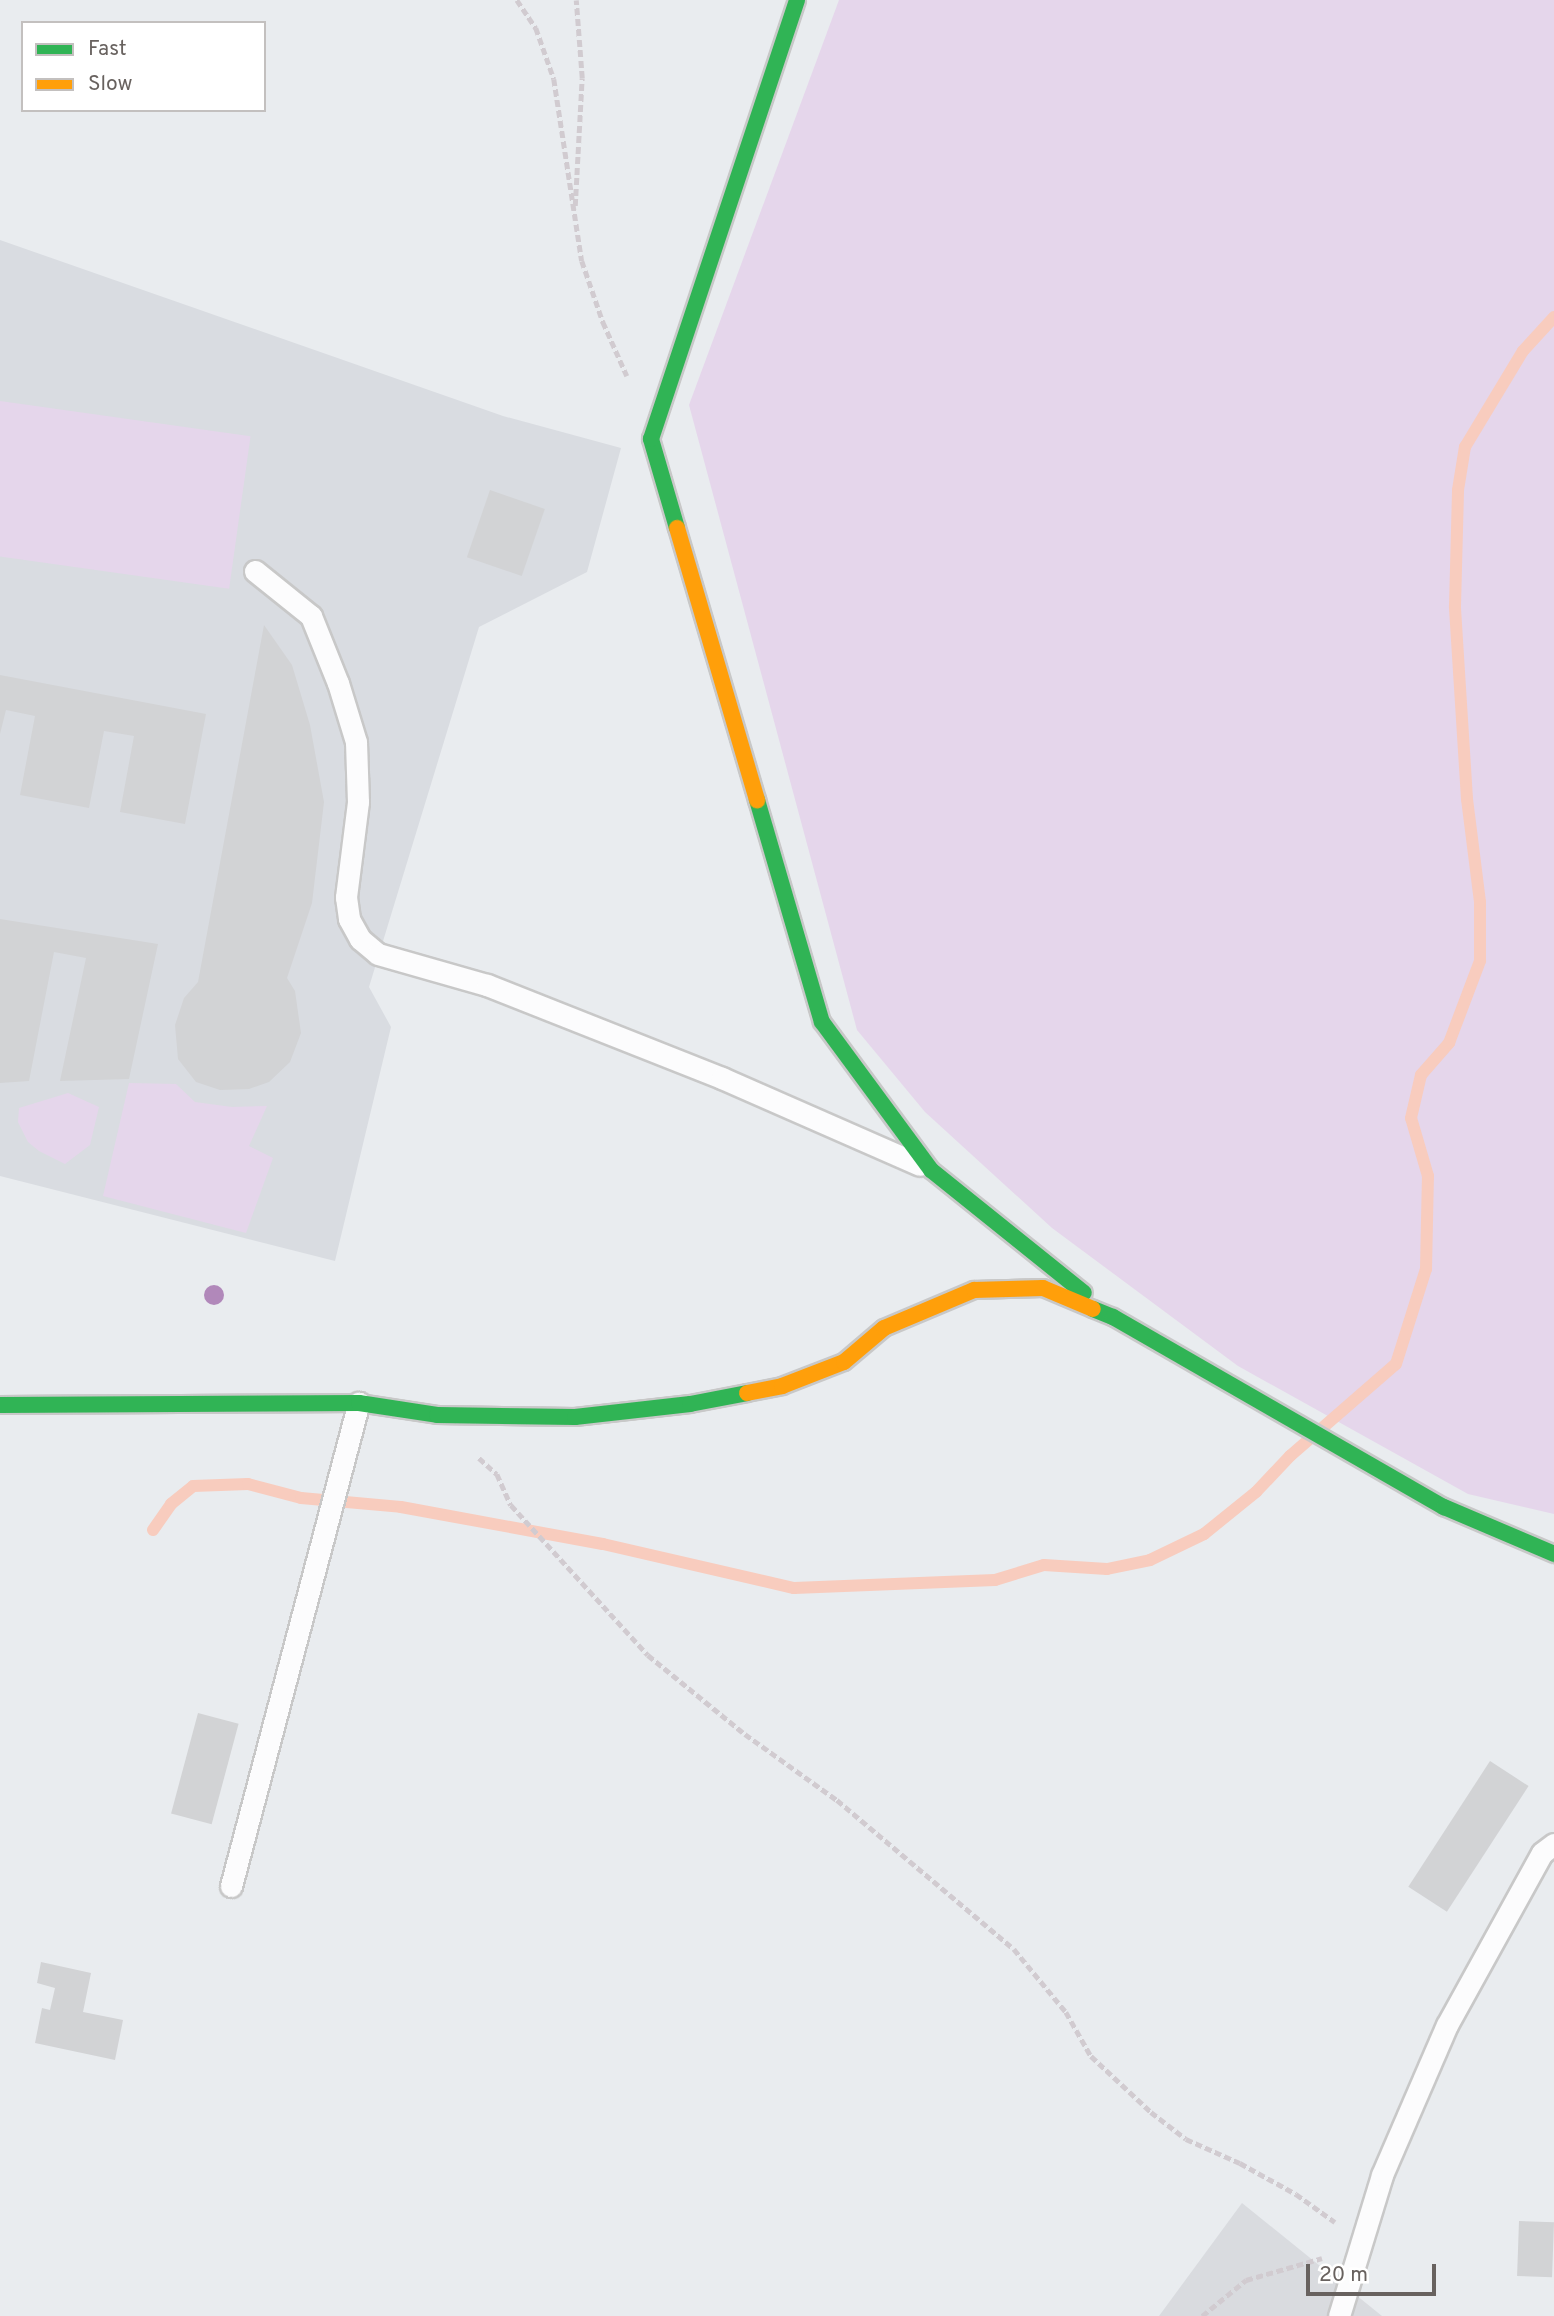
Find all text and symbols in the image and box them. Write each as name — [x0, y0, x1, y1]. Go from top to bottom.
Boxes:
legend — [21, 21, 266, 112]
text: Fast — [88, 36, 127, 63]
text: Slow — [88, 71, 133, 98]
scale bar — [1309, 2250, 1438, 2294]
text: 20 m — [1319, 2262, 1368, 2289]

